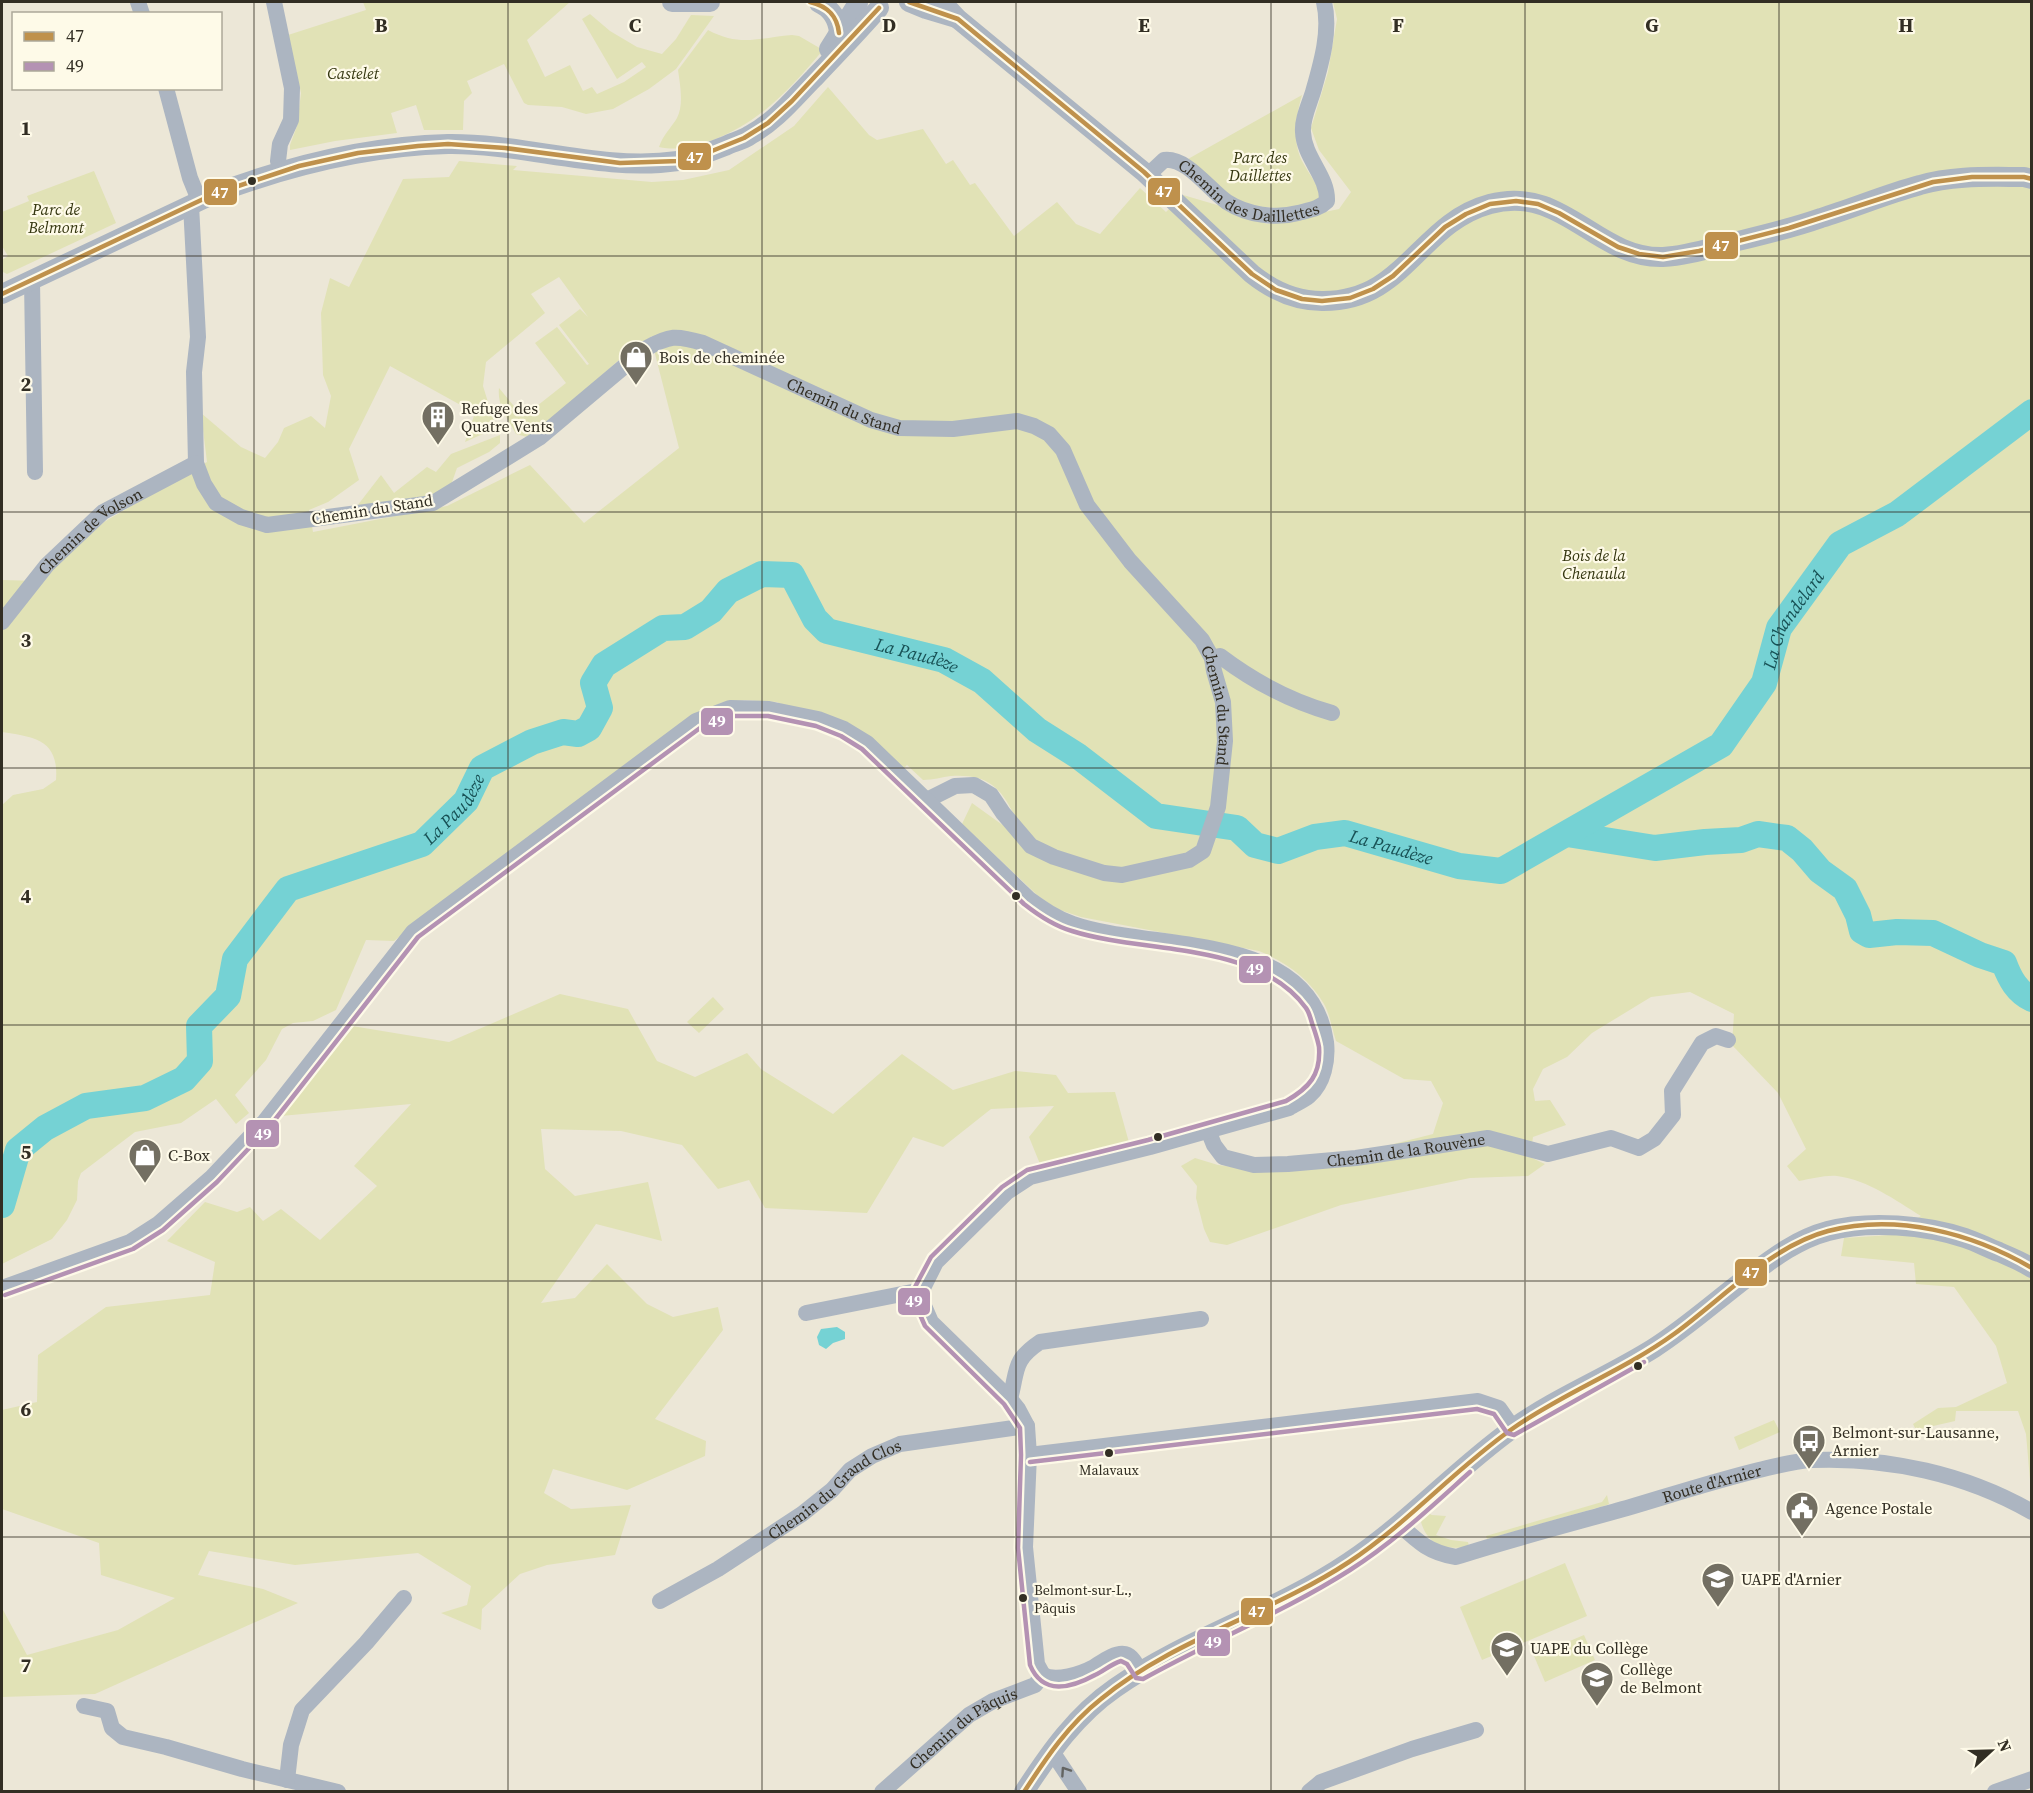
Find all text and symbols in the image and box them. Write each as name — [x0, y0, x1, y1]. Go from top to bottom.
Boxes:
text: B — [374, 11, 388, 39]
text: C — [629, 11, 641, 39]
text: D — [882, 11, 896, 39]
text: E — [1138, 11, 1150, 39]
text: F — [1392, 11, 1404, 39]
text: G — [1645, 11, 1659, 39]
text: H — [1898, 11, 1914, 39]
legend — [12, 12, 222, 90]
text: 47 — [66, 23, 84, 48]
text: 49 — [66, 53, 84, 78]
park label: Castelet — [327, 62, 379, 84]
text: 1 — [21, 114, 31, 142]
line badge: 47 — [677, 142, 712, 171]
text: 47 — [686, 146, 704, 168]
park label: Parc des Daillettes — [1228, 146, 1292, 186]
street label: Chemin des Daillettes — [1174, 153, 1322, 227]
unlabelled marker — [246, 175, 258, 187]
line badge: 47 — [1147, 177, 1181, 206]
line badge: 47 — [203, 178, 238, 206]
text: 47 — [1155, 180, 1173, 202]
text: 47 — [211, 181, 229, 203]
park label: Parc de Belmont — [27, 198, 85, 238]
line badge: 47 — [1704, 231, 1739, 260]
text: 47 — [1712, 234, 1730, 256]
shop icon: Bois de cheminée — [618, 339, 654, 386]
place label: Bois de cheminée — [659, 346, 785, 368]
text: 2 — [21, 370, 32, 398]
street label: Chemin du Stand — [783, 372, 904, 439]
place label: Refuge des Quatre Vents — [461, 397, 553, 437]
building icon: Refuge des Quatre Vents — [420, 399, 456, 446]
street label: Chemin de Volson — [33, 482, 146, 579]
street label: Chemin du Stand — [310, 489, 434, 529]
park label: Bois de la Chenaula — [1561, 544, 1627, 584]
water label: La Chandelard — [1756, 565, 1830, 673]
text: 3 — [21, 626, 32, 654]
water label: La Paudèze — [872, 631, 964, 679]
street label: Chemin du Stand — [1196, 641, 1236, 767]
line badge: 49 — [700, 707, 734, 736]
text: 49 — [708, 710, 726, 732]
water label: La Paudèze — [416, 769, 490, 850]
water label: La Paudèze — [1346, 822, 1437, 871]
text: 4 — [21, 882, 32, 910]
unlabelled marker — [1010, 890, 1022, 902]
line badge: 49 — [1238, 955, 1272, 984]
text: 49 — [1246, 958, 1264, 980]
line badge: 49 — [245, 1119, 280, 1148]
text: 49 — [254, 1123, 272, 1145]
street label: Chemin de la Rouvène — [1326, 1128, 1487, 1172]
unlabelled marker — [1152, 1131, 1164, 1143]
shop icon: C-Box — [127, 1137, 163, 1184]
text: 5 — [21, 1138, 32, 1166]
place label: C-Box — [168, 1144, 211, 1166]
line badge: 47 — [1734, 1258, 1768, 1287]
text: 47 — [1742, 1261, 1760, 1283]
line badge: 49 — [897, 1287, 931, 1316]
text: 49 — [905, 1290, 923, 1312]
unlabelled marker — [1632, 1360, 1644, 1372]
text: 6 — [21, 1395, 32, 1423]
place label: Belmont-sur-Lausanne, Arnier — [1832, 1421, 1999, 1461]
bus stop icon: Belmont-sur-Lausanne, Arnier — [1791, 1423, 1827, 1470]
street label: Chemin du Grand Clos — [763, 1434, 904, 1545]
marker: Malavaux — [1103, 1447, 1115, 1459]
street label: Route d'Arnier — [1659, 1459, 1764, 1508]
place label: Malavaux — [1079, 1460, 1140, 1480]
public building icon: Agence Postale — [1784, 1490, 1820, 1537]
place label: Agence Postale — [1825, 1497, 1932, 1519]
school or university icon: UAPE d'Arnier — [1700, 1561, 1736, 1608]
place label: UAPE d'Arnier — [1741, 1568, 1842, 1590]
place label: Belmont-sur-L., Pâquis — [1034, 1580, 1132, 1618]
marker: Belmont-sur-L., Pâquis — [1017, 1592, 1029, 1604]
line badge: 47 — [1240, 1597, 1274, 1626]
text: 47 — [1248, 1600, 1266, 1622]
line badge: 49 — [1196, 1628, 1231, 1657]
school or university icon: UAPE du Collège — [1489, 1630, 1525, 1677]
text: 49 — [1204, 1631, 1222, 1653]
place label: UAPE du Collège — [1530, 1637, 1648, 1659]
text: 7 — [21, 1651, 32, 1679]
place label: Collège de Belmont — [1620, 1658, 1703, 1698]
school or university icon: Collège de Belmont — [1579, 1660, 1615, 1707]
street label: Chemin du Pâquis — [904, 1682, 1020, 1774]
north arrow — [1961, 1721, 2021, 1781]
text: N — [1993, 1736, 2017, 1755]
one-way arrow — [1061, 1767, 1072, 1778]

